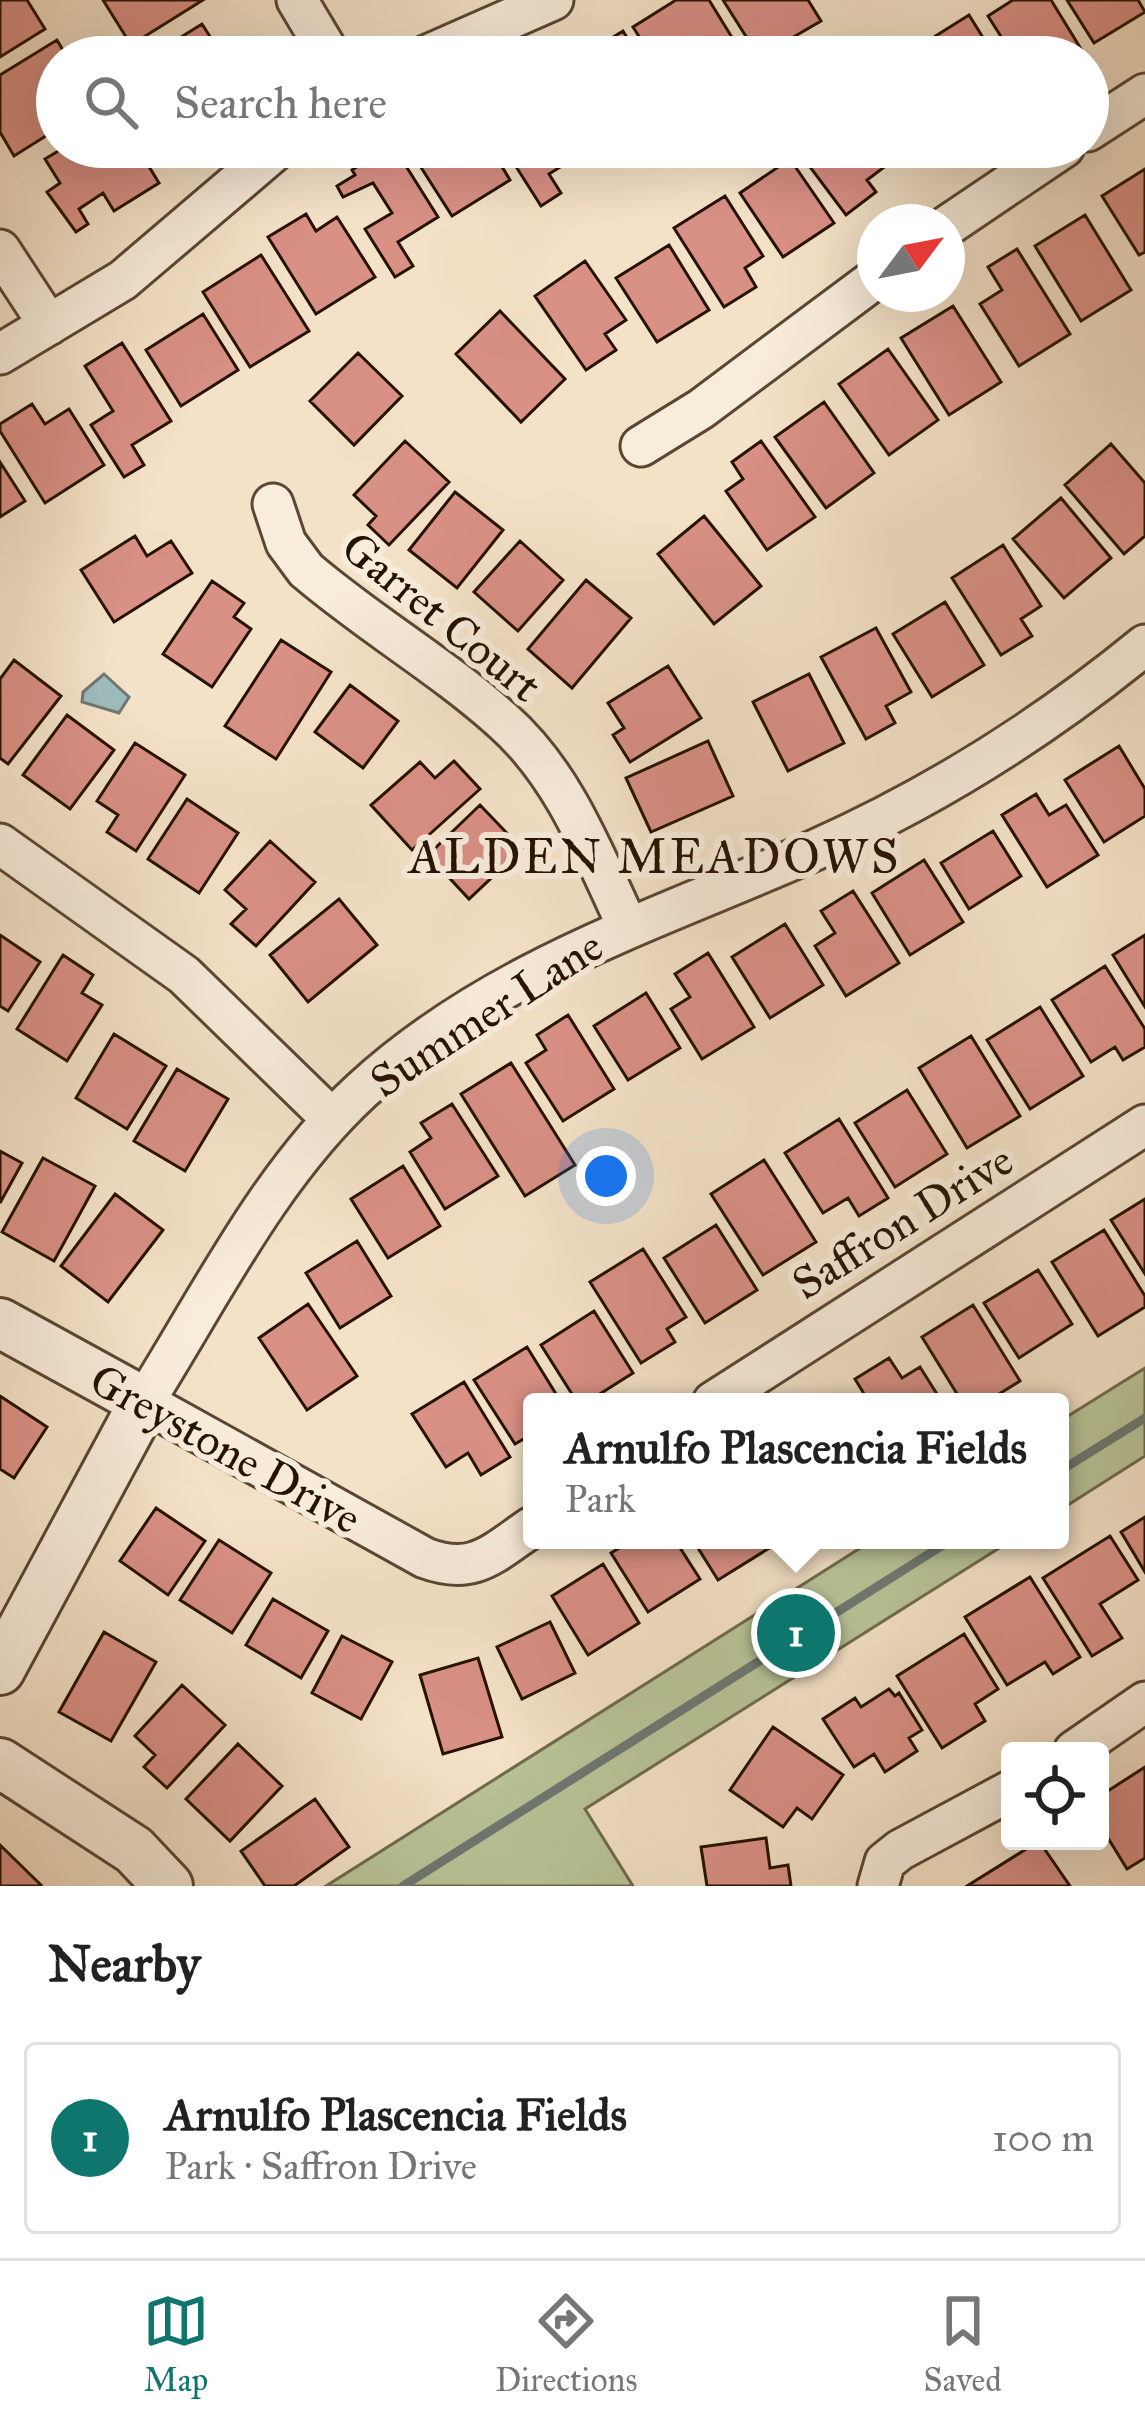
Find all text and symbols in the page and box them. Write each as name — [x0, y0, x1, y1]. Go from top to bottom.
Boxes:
search box — [36, 36, 1109, 168]
icon: search — [78, 69, 144, 135]
text: Search here — [174, 75, 387, 130]
north arrow — [857, 204, 965, 312]
street label: Garret Court — [331, 519, 552, 713]
district label: ALDEN MEADOWS — [407, 827, 901, 886]
street label: Summer Lane — [360, 918, 613, 1109]
street label: Saffron Drive — [782, 1132, 1023, 1311]
your location — [576, 1146, 636, 1206]
street label: Greystone Drive — [81, 1351, 371, 1546]
popup — [523, 1393, 1069, 1549]
text: Arnulfo Plascencia Fields — [565, 1420, 1027, 1475]
text: Park — [565, 1475, 636, 1523]
pin: 1 — [757, 1588, 835, 1678]
map controls — [1001, 1742, 1109, 1850]
button: locate — [1001, 1742, 1109, 1850]
text: Nearby — [48, 1933, 200, 1995]
text: Arnulfo Plascencia Fields — [165, 2087, 627, 2142]
text: 1 — [82, 2114, 98, 2162]
text: 100 m — [992, 2114, 1094, 2162]
text: Park · Saffron Drive — [165, 2142, 477, 2190]
tab: Map — [143, 2288, 209, 2400]
tab: Directions — [495, 2288, 637, 2400]
tab: Saved — [924, 2288, 1002, 2400]

